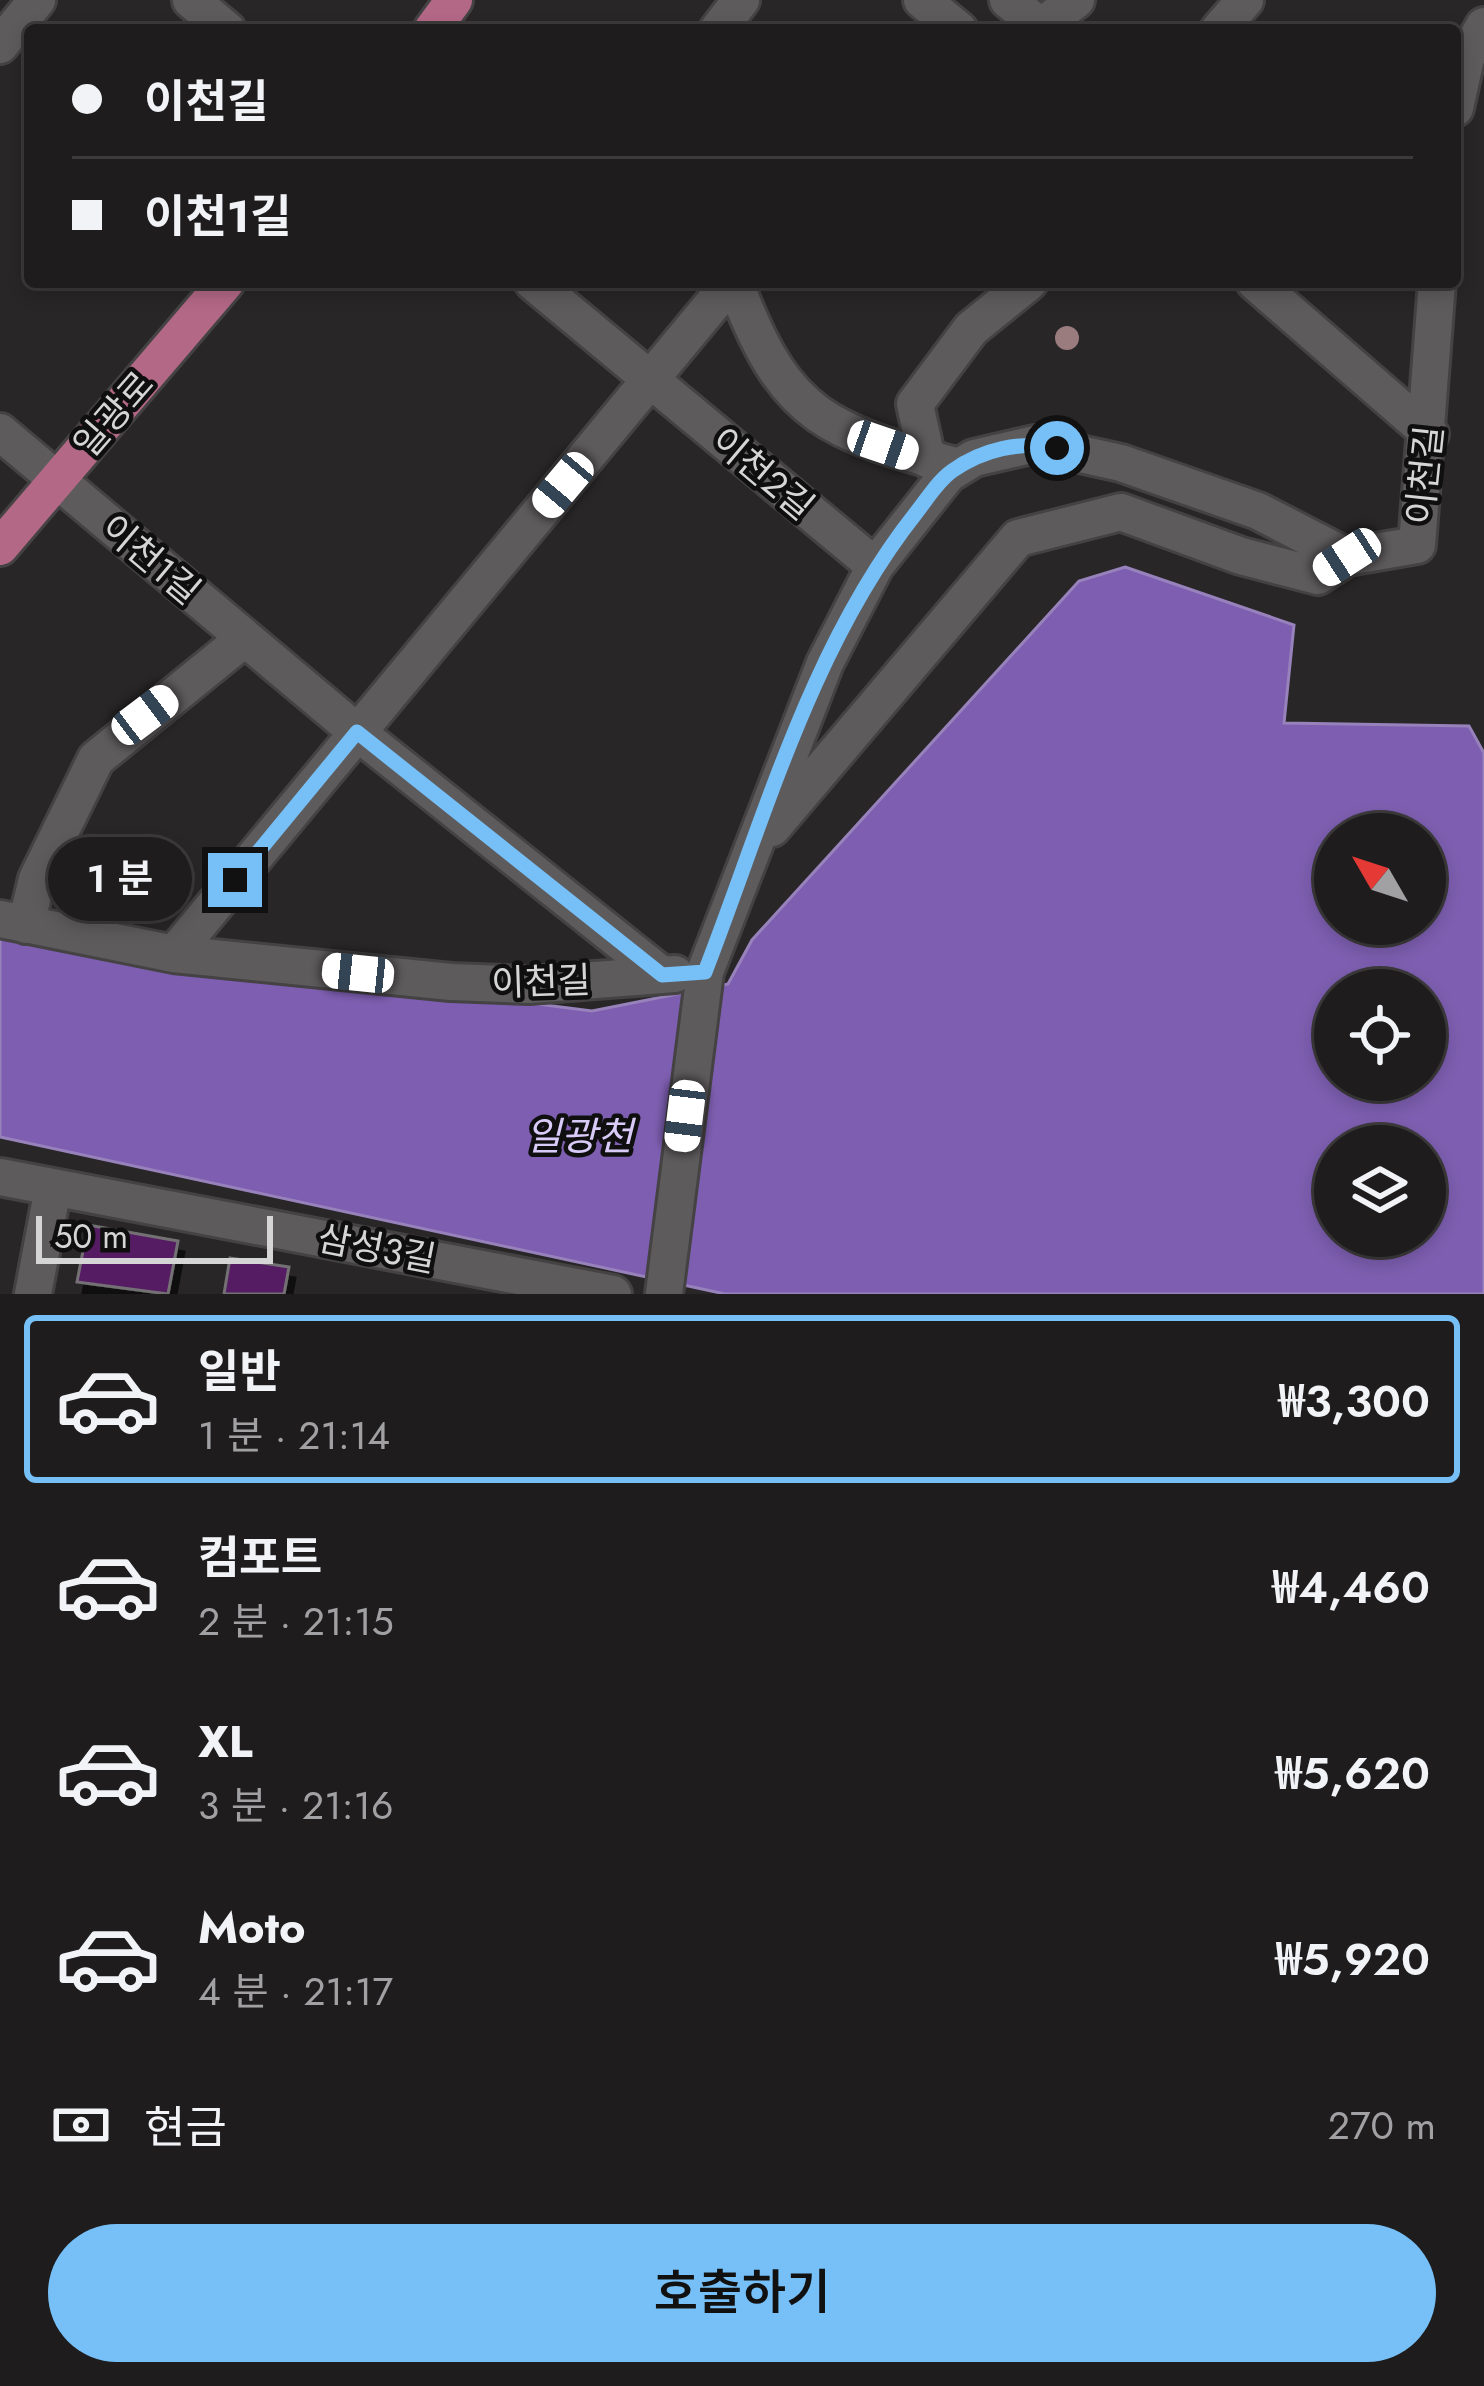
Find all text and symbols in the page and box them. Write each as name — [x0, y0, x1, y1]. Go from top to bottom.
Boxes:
text: 이천길 — [144, 69, 268, 134]
text: 이천1길 — [144, 184, 291, 249]
street label: 일광로 — [61, 359, 165, 469]
street label: 이천2길 — [700, 415, 826, 531]
car — [843, 416, 923, 474]
route start — [1030, 421, 1084, 475]
street label: 이천길 — [1393, 423, 1455, 527]
car — [526, 446, 600, 524]
street label: 이천1길 — [90, 502, 212, 616]
car — [1307, 522, 1387, 592]
car — [105, 679, 185, 751]
north arrow — [1314, 813, 1446, 945]
map controls — [1314, 813, 1446, 1257]
callout: 1 분 — [49, 838, 193, 922]
text: 1 분 — [87, 850, 153, 907]
route end — [208, 853, 262, 907]
car — [320, 951, 396, 995]
street label: 이천길 — [490, 953, 592, 1009]
button: locate — [1314, 969, 1446, 1101]
car — [663, 1078, 707, 1154]
water label: 일광천 — [525, 1108, 637, 1165]
button: layers — [1314, 1125, 1446, 1257]
scale bar — [36, 1210, 273, 1263]
street label: 삼성3길 — [314, 1211, 440, 1285]
text: 50 m — [54, 1213, 128, 1260]
text: 일반 — [198, 1339, 281, 1404]
icon: car — [54, 1345, 162, 1453]
text: ₩3,300 — [1279, 1369, 1430, 1434]
text: 1 분 · 21:14 — [198, 1407, 390, 1464]
text: 컴포트 — [198, 1525, 322, 1590]
icon: car — [54, 1531, 162, 1639]
text: ₩4,460 — [1272, 1555, 1430, 1620]
text: 2 분 · 21:15 — [198, 1593, 394, 1650]
text: XL — [198, 1709, 253, 1774]
icon: car — [54, 1717, 162, 1825]
text: ₩5,620 — [1276, 1741, 1430, 1806]
text: 3 분 · 21:16 — [198, 1777, 393, 1834]
text: Moto — [198, 1895, 306, 1960]
icon: car — [54, 1903, 162, 2011]
text: ₩5,920 — [1276, 1927, 1430, 1992]
text: 4 분 · 21:17 — [198, 1963, 393, 2020]
icon: cash — [48, 2092, 114, 2158]
text: 현금 — [144, 2095, 227, 2160]
text: 270 m — [1328, 2097, 1436, 2154]
button: 호출하기 — [48, 2224, 1436, 2362]

